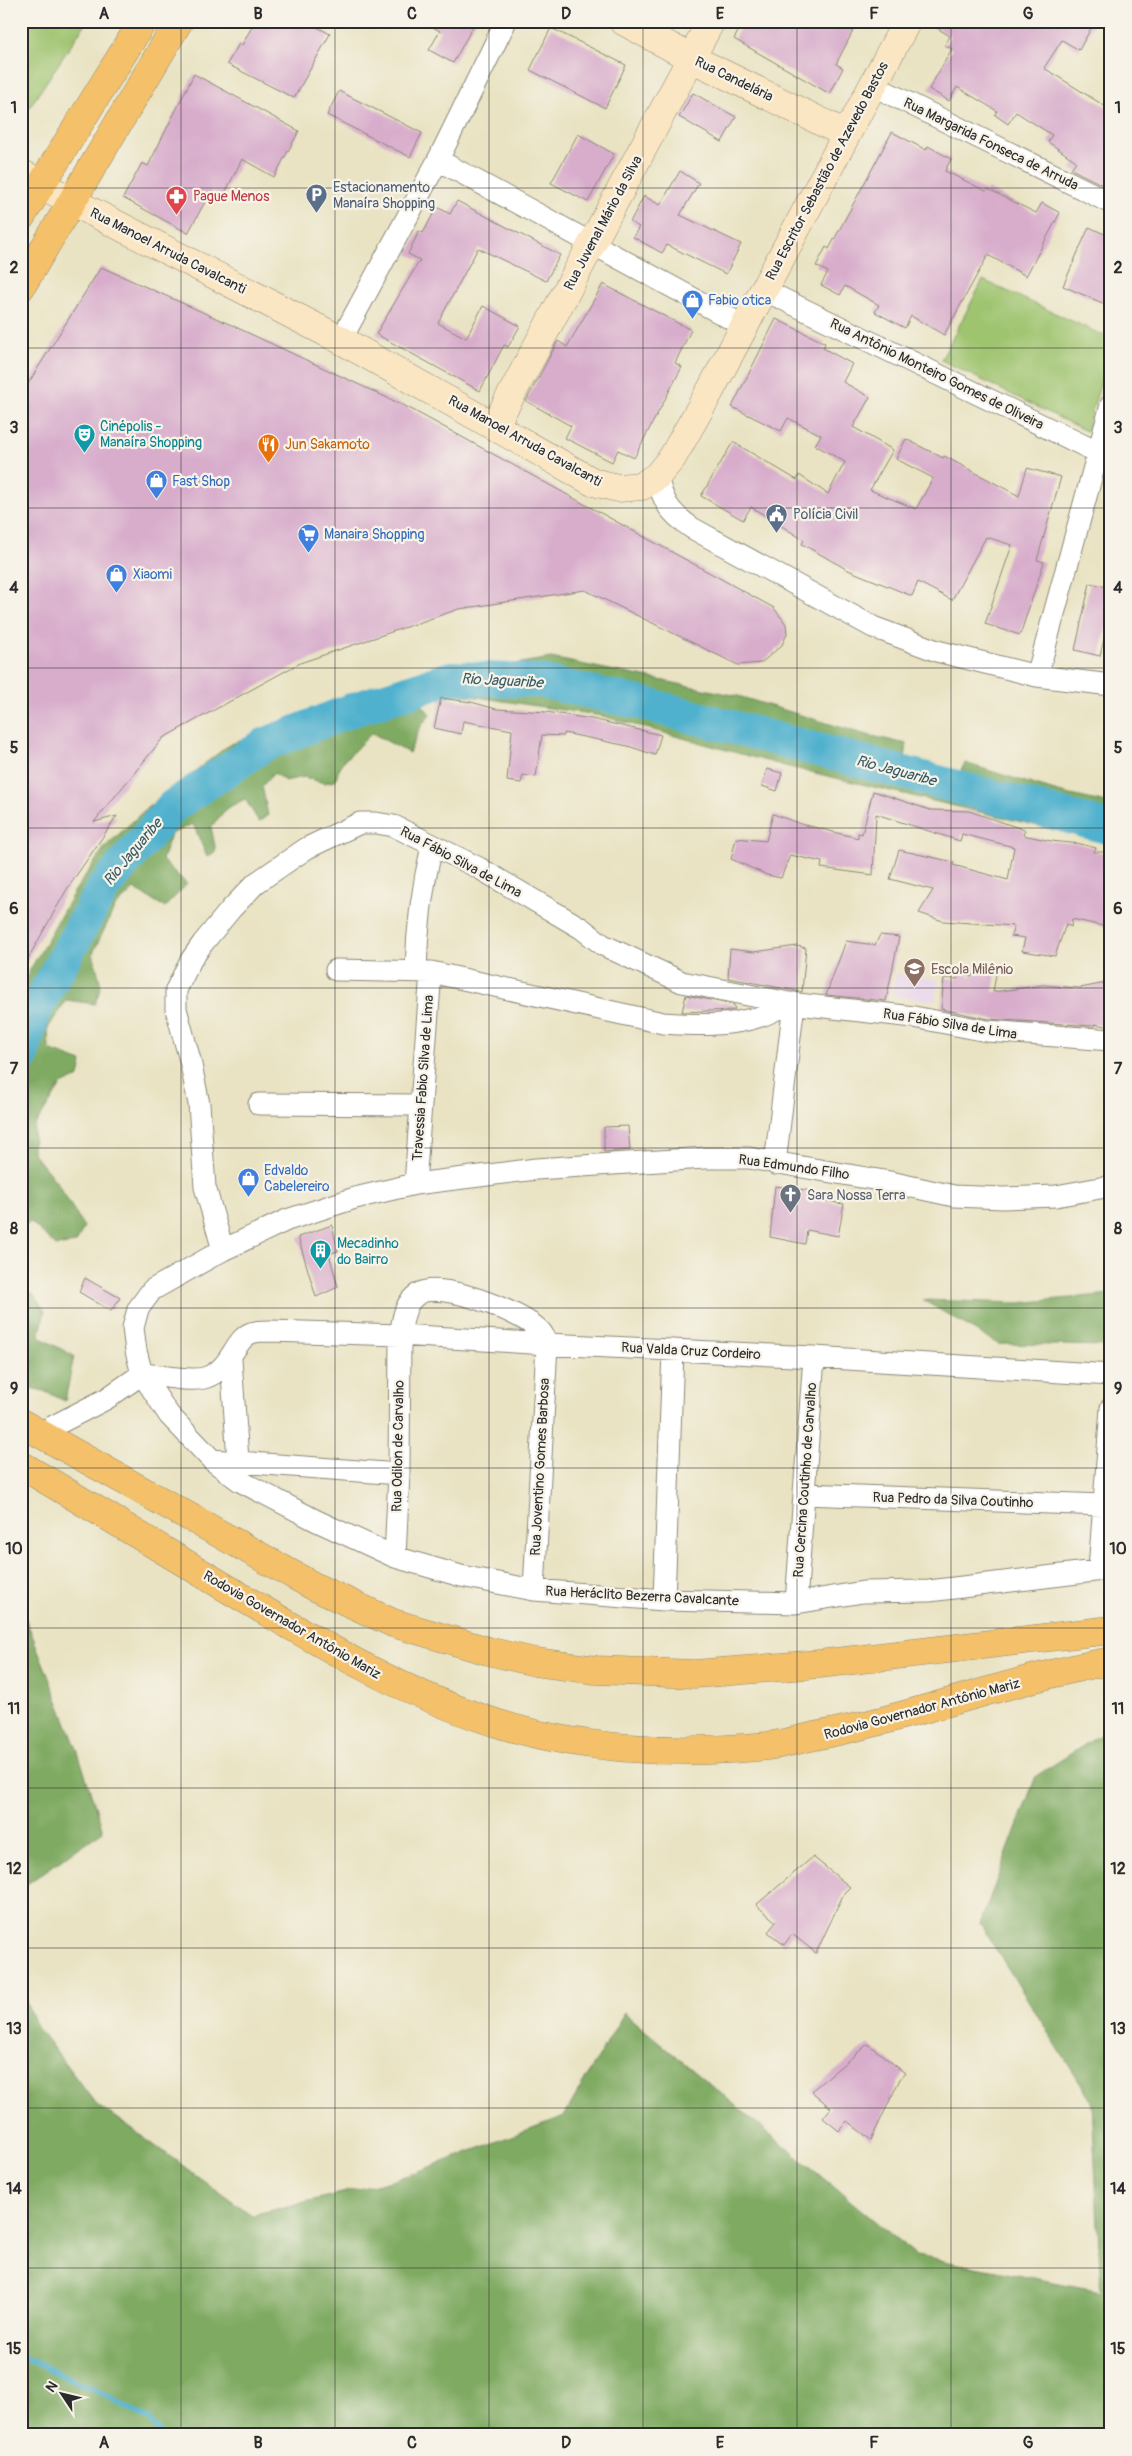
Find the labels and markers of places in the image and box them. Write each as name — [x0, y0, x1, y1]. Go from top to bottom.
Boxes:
place label: Estacionamento Manaíra Shopping — [333, 179, 435, 212]
parking icon: Estacionamento Manaíra Shopping — [305, 183, 329, 214]
pharmacy icon: Pague Menos — [165, 184, 189, 215]
place label: Pague Menos — [193, 188, 270, 205]
shop icon: Fabio otica — [680, 288, 704, 319]
place label: Fabio otica — [708, 292, 771, 309]
place label: Cinépolis - Manaíra Shopping — [100, 418, 202, 451]
theatre icon: Cinépolis - Manaíra Shopping — [72, 422, 96, 453]
restaurant icon: Jun Sakamoto — [257, 432, 281, 463]
place label: Jun Sakamoto — [285, 436, 370, 453]
shop icon: Fast Shop — [144, 469, 168, 500]
place label: Fast Shop — [172, 473, 230, 490]
public building icon: Polícia Civil — [765, 502, 789, 533]
place label: Polícia Civil — [793, 506, 858, 523]
supermarket icon: Manaira Shopping — [296, 522, 320, 553]
place label: Manaira Shopping — [324, 526, 425, 543]
shop icon: Xiaomi — [105, 562, 129, 593]
place label: Xiaomi — [133, 566, 172, 583]
school or university icon: Escola Milênio — [903, 957, 927, 988]
place label: Escola Milênio — [931, 961, 1014, 978]
place label: Edvaldo Cabelereiro — [264, 1162, 330, 1195]
shop icon: Edvaldo Cabelereiro — [236, 1166, 260, 1197]
church icon: Sara Nossa Terra — [779, 1183, 803, 1214]
place label: Sara Nossa Terra — [807, 1187, 906, 1204]
place label: Mecadinho do Bairro — [337, 1235, 399, 1268]
building icon: Mecadinho do Bairro — [309, 1239, 333, 1270]

